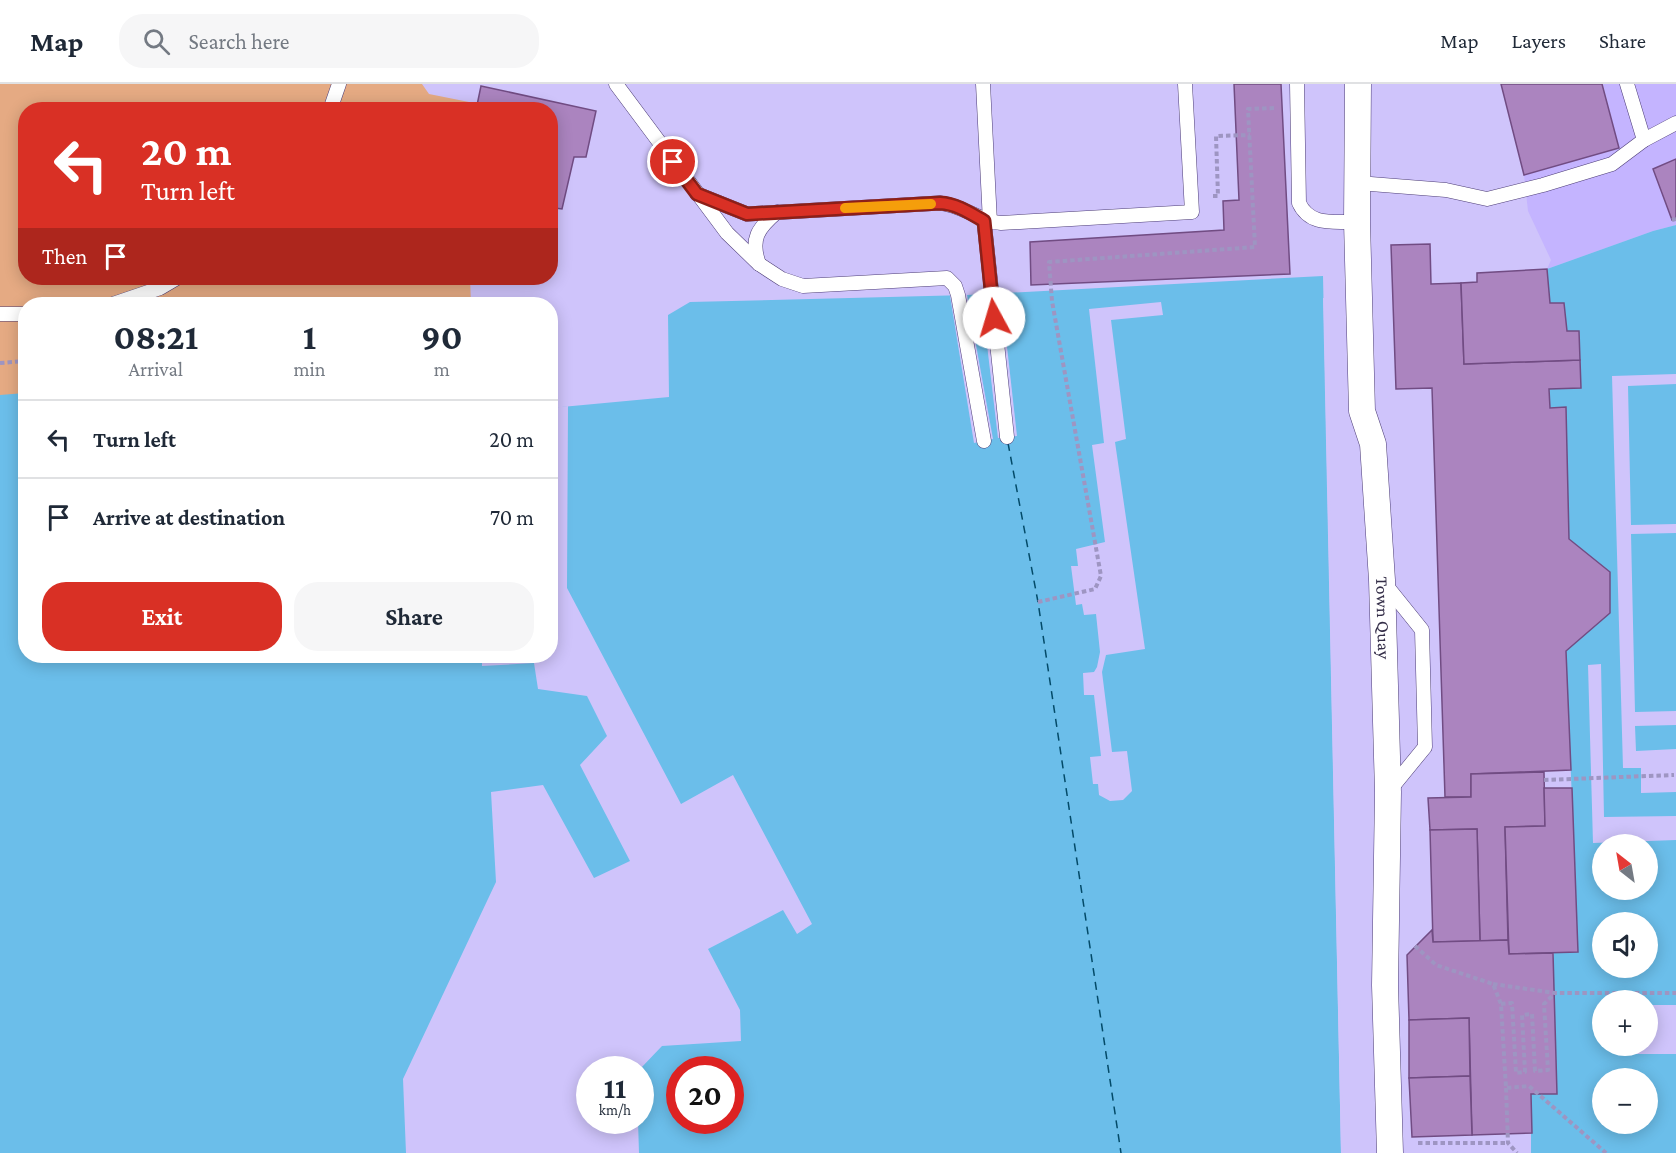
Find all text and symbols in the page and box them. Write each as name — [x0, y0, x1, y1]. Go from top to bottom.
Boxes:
search box — [119, 14, 539, 68]
icon: search — [140, 25, 173, 58]
text: Map — [30, 26, 83, 57]
text: Search here — [188, 29, 289, 54]
text: Map — [1440, 29, 1479, 53]
text: Layers — [1512, 29, 1566, 53]
text: Share — [1599, 29, 1646, 53]
icon: left — [42, 126, 120, 204]
text: 20 m — [141, 127, 232, 174]
pin — [647, 136, 698, 187]
icon: arrive — [656, 145, 689, 178]
text: Turn left — [141, 176, 235, 206]
icon: arrive — [99, 240, 132, 273]
text: Then — [42, 244, 87, 269]
position arrow — [962, 286, 1026, 350]
text: 08:21 — [113, 317, 198, 357]
text: 1 — [303, 317, 316, 357]
text: 90 — [421, 317, 463, 357]
text: Arrival — [129, 358, 183, 380]
text: min — [294, 358, 326, 380]
text: m — [434, 358, 450, 380]
icon: left — [42, 423, 75, 456]
text: Turn left — [93, 427, 176, 452]
text: 20 m — [489, 427, 534, 452]
icon: arrive — [42, 501, 75, 534]
text: Arrive at destination — [93, 505, 285, 530]
text: 70 m — [490, 505, 534, 530]
street label: Town Quay — [1372, 576, 1394, 660]
button: Exit — [42, 582, 282, 651]
button: Share — [294, 582, 534, 651]
north arrow — [1592, 834, 1658, 900]
map controls — [1592, 834, 1658, 1134]
button: sound — [1592, 912, 1658, 978]
button: + — [1592, 990, 1658, 1056]
speed limit sign: 20 — [666, 1056, 744, 1134]
button: − — [1592, 1068, 1658, 1134]
text: 11 — [604, 1071, 626, 1104]
text: km/h — [599, 1102, 631, 1118]

